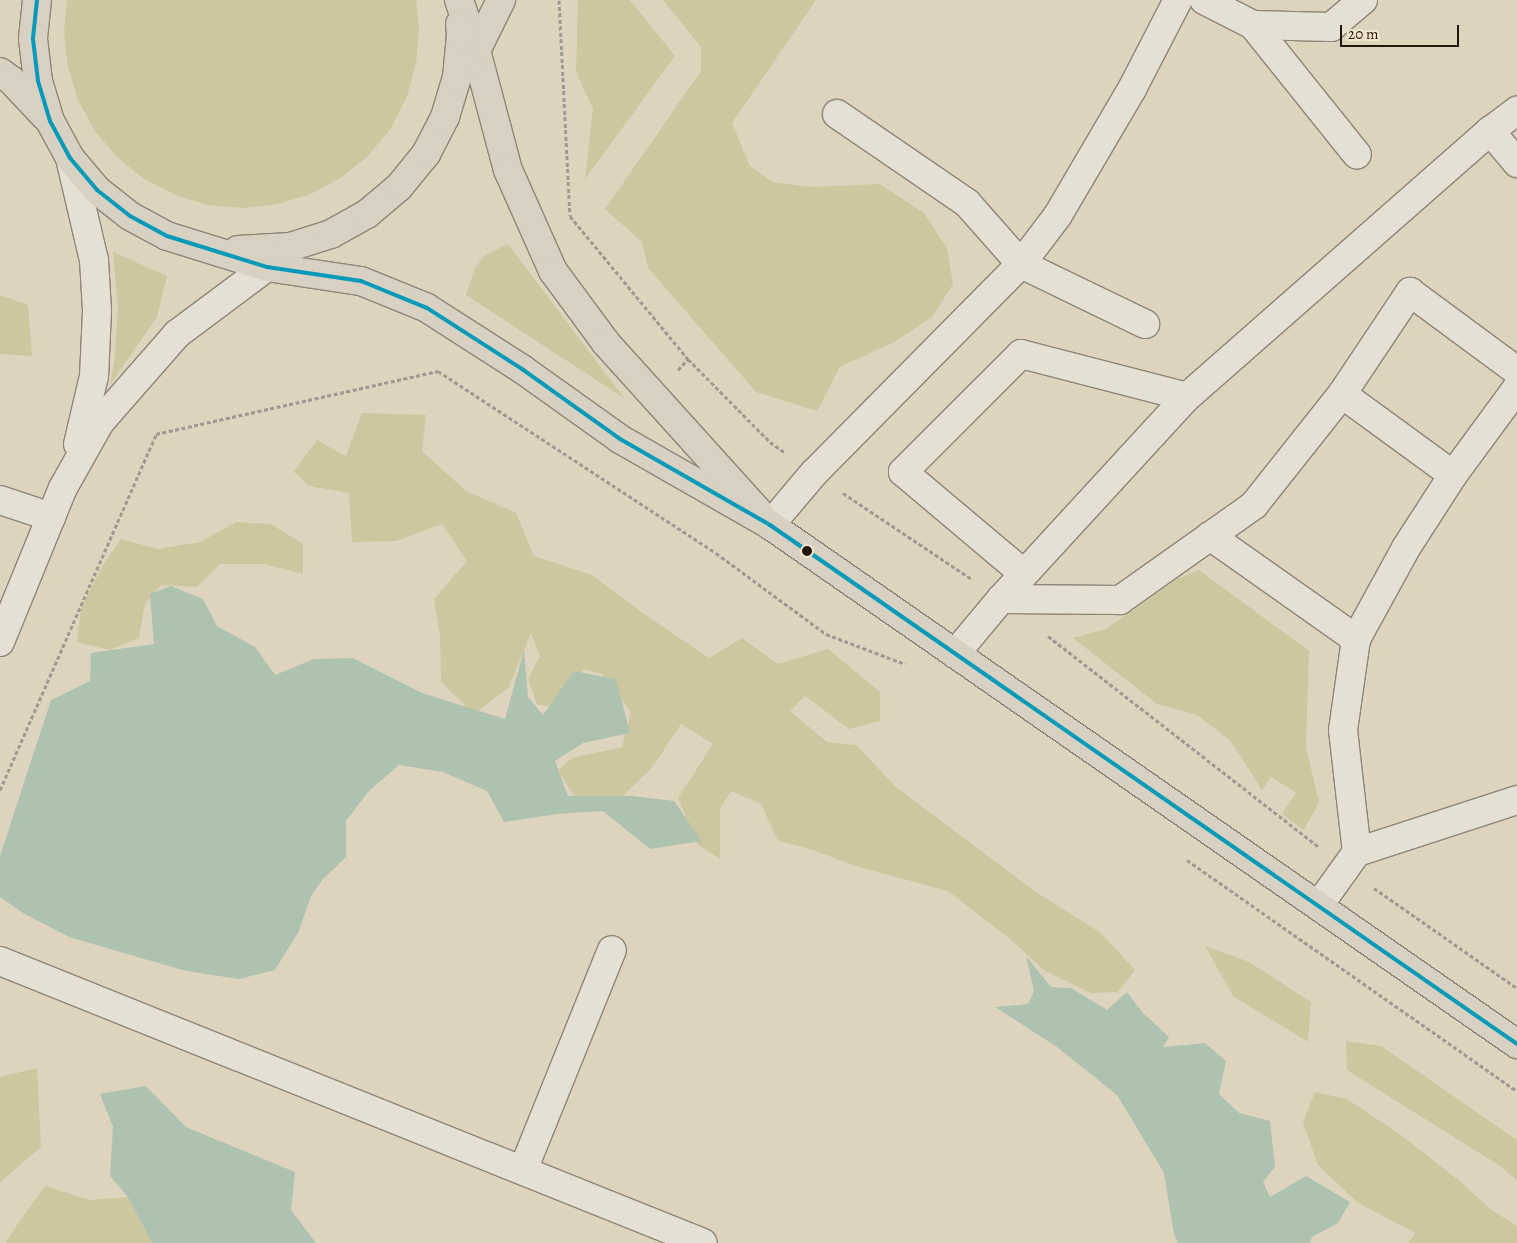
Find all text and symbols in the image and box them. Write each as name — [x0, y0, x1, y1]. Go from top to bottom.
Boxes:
scale bar — [1342, 15, 1461, 47]
text: 20 m — [1348, 24, 1379, 44]
unlabelled marker — [802, 546, 812, 556]

